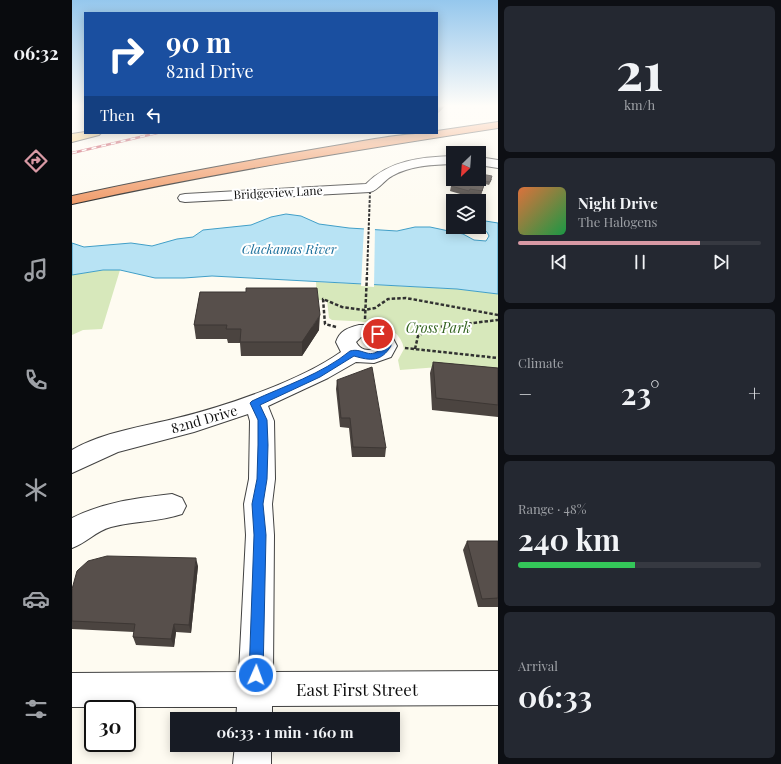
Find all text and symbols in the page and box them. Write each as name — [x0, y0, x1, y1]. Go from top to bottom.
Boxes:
text: 90 m — [166, 23, 231, 60]
icon: right — [100, 28, 152, 80]
text: 21 — [616, 35, 663, 104]
text: 06:32 — [13, 41, 59, 65]
text: 82nd Drive — [166, 59, 254, 83]
text: km/h — [624, 96, 655, 113]
icon: left — [143, 104, 165, 126]
text: Then — [100, 105, 135, 125]
north arrow — [446, 146, 486, 186]
map controls — [446, 146, 486, 234]
icon: directions — [22, 147, 50, 175]
street label: Bridgeview Lane — [233, 182, 323, 202]
text: Night Drive — [578, 193, 658, 213]
button: layers — [446, 194, 486, 234]
text: The Halogens — [578, 213, 657, 230]
water label: Clackamas River — [242, 240, 337, 257]
icon: previous — [548, 251, 570, 273]
icon: pause — [629, 251, 651, 273]
icon: next — [710, 251, 732, 273]
icon: music — [22, 256, 50, 284]
pin — [361, 317, 395, 351]
park label: Cross Park — [406, 318, 470, 337]
icon: arrive — [367, 323, 389, 345]
text: Climate — [518, 354, 564, 371]
icon: phone — [22, 366, 50, 394]
text: 23° — [621, 373, 660, 413]
text: − — [518, 378, 532, 408]
text: + — [748, 378, 761, 408]
street label: 82nd Drive — [169, 400, 239, 438]
icon: climate — [22, 476, 50, 504]
text: Range · 48% — [518, 500, 586, 517]
text: 240 km — [518, 519, 620, 559]
icon: car — [22, 585, 50, 613]
position arrow — [235, 654, 277, 696]
text: Arrival — [518, 657, 558, 674]
text: 06:33 — [518, 676, 592, 716]
street label: East First Street — [296, 678, 419, 700]
icon: filters — [22, 695, 50, 723]
speed limit sign: 30 — [84, 700, 136, 752]
text: 06:33 · 1 min · 160 m — [217, 722, 353, 742]

